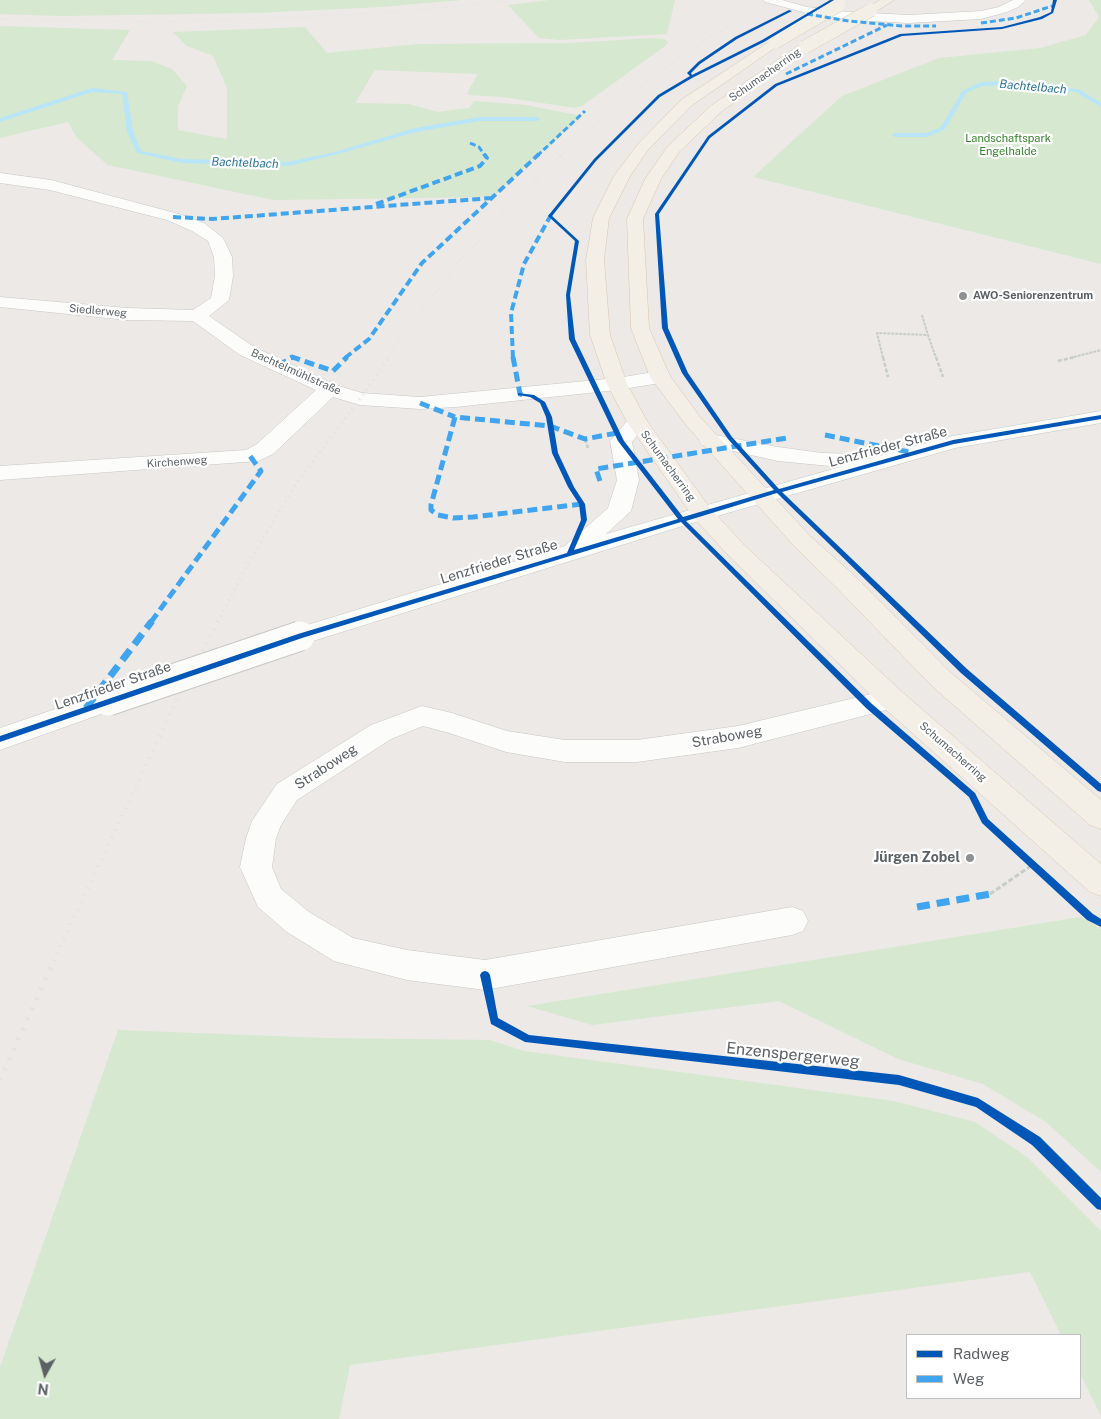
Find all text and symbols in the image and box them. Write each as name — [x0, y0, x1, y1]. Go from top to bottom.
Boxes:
street label: Schumacherring — [727, 45, 803, 105]
water label: Bachtelbach — [999, 77, 1067, 97]
park label: Landschaftspark Engelhalde — [965, 132, 1051, 158]
water label: Bachtelbach — [211, 155, 279, 171]
place label: AWO-Seniorenzentrum — [973, 289, 1093, 303]
marker: AWO-Seniorenzentrum — [957, 290, 969, 302]
street label: Siedlerweg — [68, 302, 128, 320]
street label: Bachtelmühlstraße — [249, 346, 343, 398]
street label: Lenzfrieder Straße — [827, 423, 949, 471]
street label: Schumacherring — [638, 428, 698, 504]
street label: Kirchenweg — [146, 453, 208, 471]
street label: Lenzfrieder Straße — [438, 536, 560, 588]
street label: Lenzfrieder Straße — [53, 658, 173, 714]
street label: Schumacherring — [917, 719, 989, 785]
street label: Straboweg — [691, 723, 763, 751]
street label: Straboweg — [292, 741, 360, 793]
place label: Jürgen Zobel — [874, 850, 960, 866]
marker: Jürgen Zobel — [964, 852, 976, 864]
street label: Enzenspergerweg — [725, 1038, 861, 1072]
legend — [906, 1334, 1081, 1399]
text: Radweg — [953, 1345, 1010, 1362]
north arrow — [20, 1349, 70, 1399]
text: Weg — [953, 1370, 984, 1387]
text: N — [37, 1380, 50, 1397]

